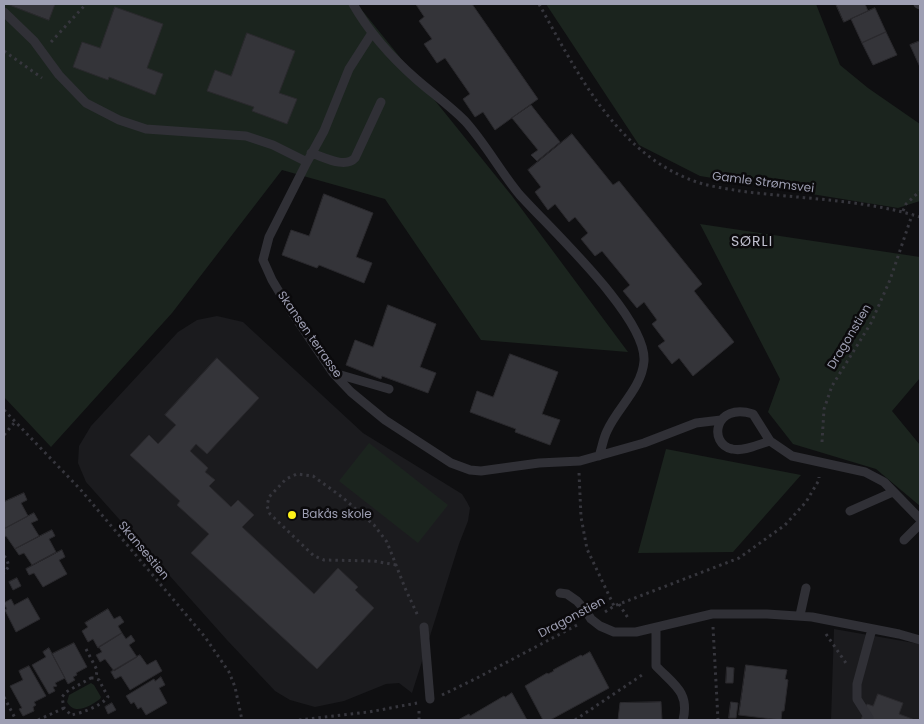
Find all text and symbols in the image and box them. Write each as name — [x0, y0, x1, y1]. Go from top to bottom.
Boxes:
street label: Gamle Strømsvei — [711, 170, 815, 196]
district label: SØRLI — [730, 234, 774, 250]
street label: Skansen terrasse — [274, 289, 344, 381]
street label: Dragonstien — [825, 302, 875, 372]
place label: Bakås skole — [302, 508, 372, 522]
marker: Bakås skole — [286, 509, 298, 521]
street label: Skansestien — [115, 519, 171, 583]
street label: Dragonstien — [536, 594, 608, 642]

